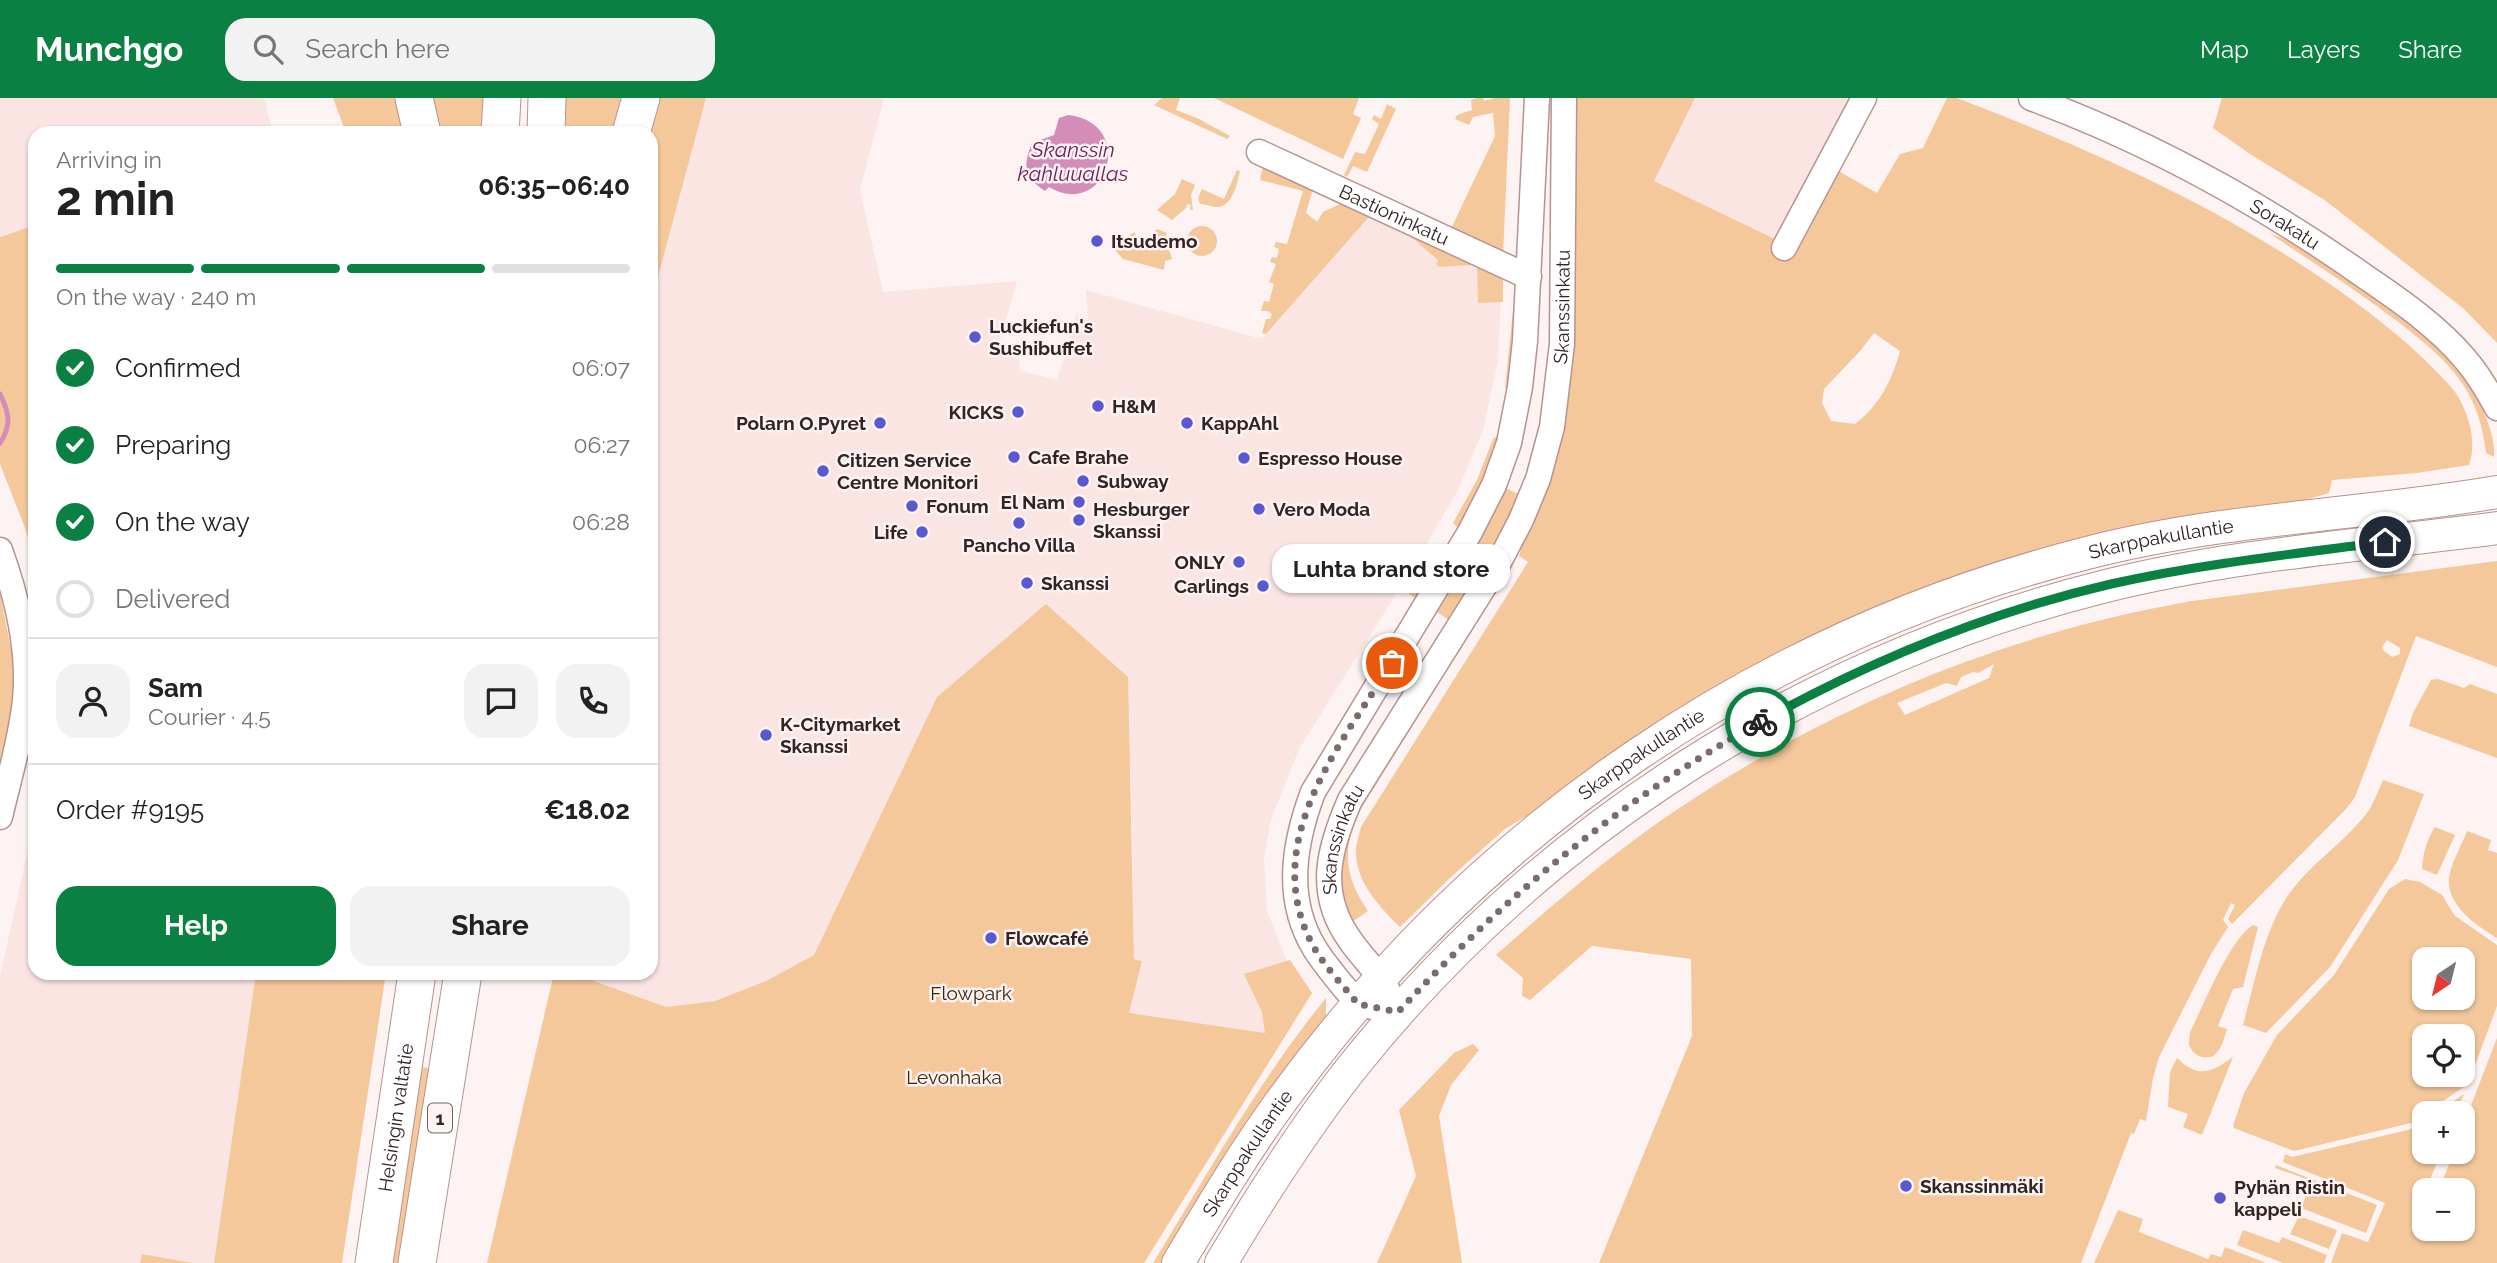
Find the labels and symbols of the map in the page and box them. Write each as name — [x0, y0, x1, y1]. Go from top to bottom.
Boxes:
water label: Skanssin kahluuallas — [1018, 137, 1129, 186]
street label: Bastioninkatu — [1336, 180, 1453, 249]
street label: Sorakatu — [2246, 194, 2324, 254]
place label: Itsudemo — [1111, 230, 1198, 252]
marker: Itsudemo — [1089, 233, 1105, 249]
street label: Skanssinkatu — [1549, 249, 1574, 365]
place label: Luckiefun's Sushibuffet — [989, 315, 1093, 359]
marker: Luckiefun's Sushibuffet — [967, 329, 983, 345]
place label: H&M — [1112, 395, 1156, 417]
marker: H&M — [1090, 398, 1106, 414]
place label: KICKS — [948, 401, 1004, 423]
marker: KICKS — [1010, 404, 1026, 420]
place label: Polarn O.Pyret — [736, 412, 867, 434]
place label: KappAhl — [1201, 412, 1280, 434]
marker: Polarn O.Pyret — [872, 415, 888, 431]
marker: KappAhl — [1179, 415, 1195, 431]
place label: Cafe Brahe — [1028, 446, 1129, 468]
place label: Espresso House — [1258, 447, 1402, 469]
place label: Citizen Service Centre Monitori — [837, 449, 978, 493]
marker: Cafe Brahe — [1006, 449, 1022, 465]
marker: Espresso House — [1236, 450, 1252, 466]
marker: Citizen Service Centre Monitori — [815, 463, 831, 479]
place label: Subway — [1097, 470, 1169, 492]
marker: Subway — [1075, 473, 1091, 489]
place label: El Nam — [1001, 491, 1065, 513]
marker: El Nam — [1071, 494, 1087, 510]
place label: Fonum — [926, 495, 989, 517]
marker: Fonum — [904, 498, 920, 514]
place label: Hesburger Skanssi — [1093, 498, 1190, 542]
place label: Vero Moda — [1273, 498, 1370, 520]
marker: Vero Moda — [1251, 501, 1267, 517]
marker: Hesburger Skanssi — [1071, 512, 1087, 528]
pin — [2355, 512, 2415, 572]
street label: Skarppakullantie — [2086, 514, 2235, 563]
marker: Pancho Villa — [1011, 515, 1027, 531]
place label: Life — [874, 521, 908, 543]
marker: Life — [914, 524, 930, 540]
place label: Pancho Villa — [963, 534, 1075, 556]
callout: Luhta brand store — [1273, 544, 1511, 593]
place label: ONLY — [1174, 551, 1225, 573]
marker: ONLY — [1231, 554, 1247, 570]
place label: Skanssi — [1041, 572, 1109, 594]
marker: Skanssi — [1019, 575, 1035, 591]
place label: Carlings — [1174, 575, 1249, 597]
marker: Carlings — [1255, 578, 1271, 594]
pin — [1362, 633, 1422, 693]
courier — [1725, 687, 1795, 757]
street label: Skarppakullantie — [1574, 704, 1708, 804]
place label: K-Citymarket Skanssi — [780, 713, 901, 757]
marker: K-Citymarket Skanssi — [758, 727, 774, 743]
street label: Skanssinkatu — [1318, 780, 1368, 896]
place label: Flowcafé — [1005, 927, 1089, 949]
marker: Flowcafé — [983, 930, 999, 946]
north arrow — [2412, 947, 2474, 1010]
park label: Flowpark — [930, 982, 1012, 1004]
street label: Helsingin valtatie — [374, 1042, 417, 1193]
park label: Levonhaka — [906, 1066, 1002, 1088]
street label: Skarppakullantie — [1198, 1085, 1297, 1220]
road number: 1 — [428, 1104, 452, 1133]
place label: Skanssinmäki — [1920, 1175, 2044, 1197]
place label: Pyhän Ristin kappeli — [2234, 1176, 2345, 1220]
marker: Skanssinmäki — [1898, 1178, 1914, 1194]
marker: Pyhän Ristin kappeli — [2212, 1190, 2228, 1206]

